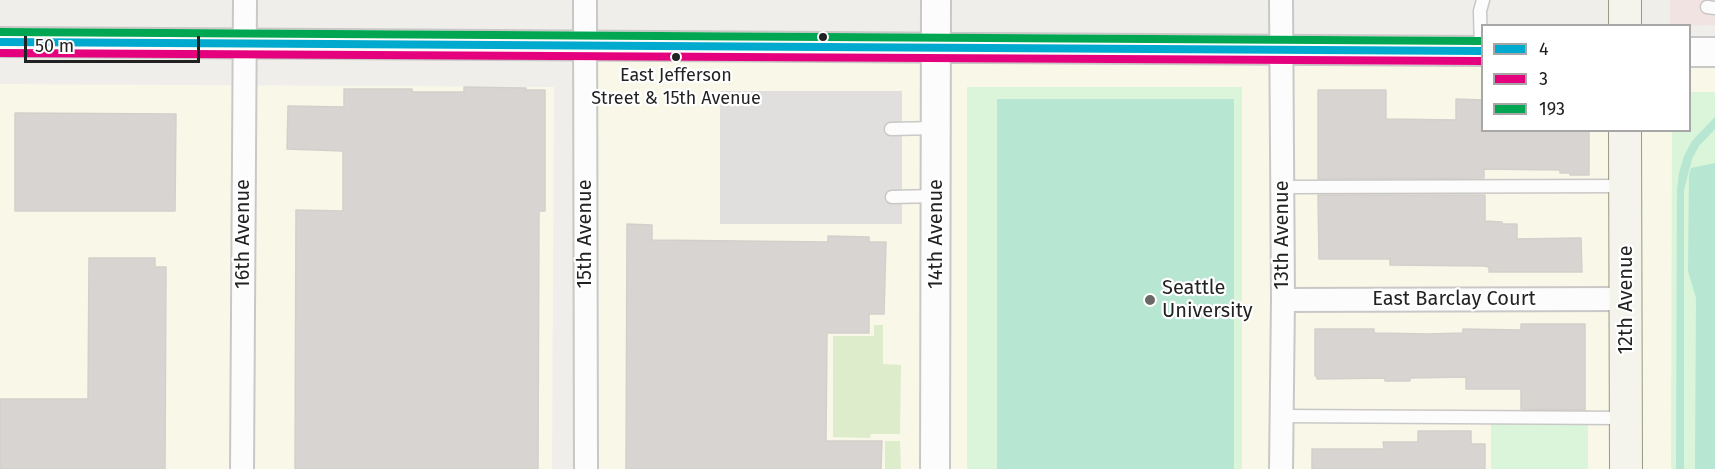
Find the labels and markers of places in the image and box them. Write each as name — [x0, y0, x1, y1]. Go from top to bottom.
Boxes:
unlabelled marker — [817, 31, 829, 43]
marker: East Jefferson Street & 15th Avenue — [670, 51, 682, 63]
place label: East Jefferson Street & 15th Avenue — [591, 65, 761, 107]
place label: Seattle University — [1162, 276, 1253, 323]
marker: Seattle University — [1143, 293, 1157, 307]

